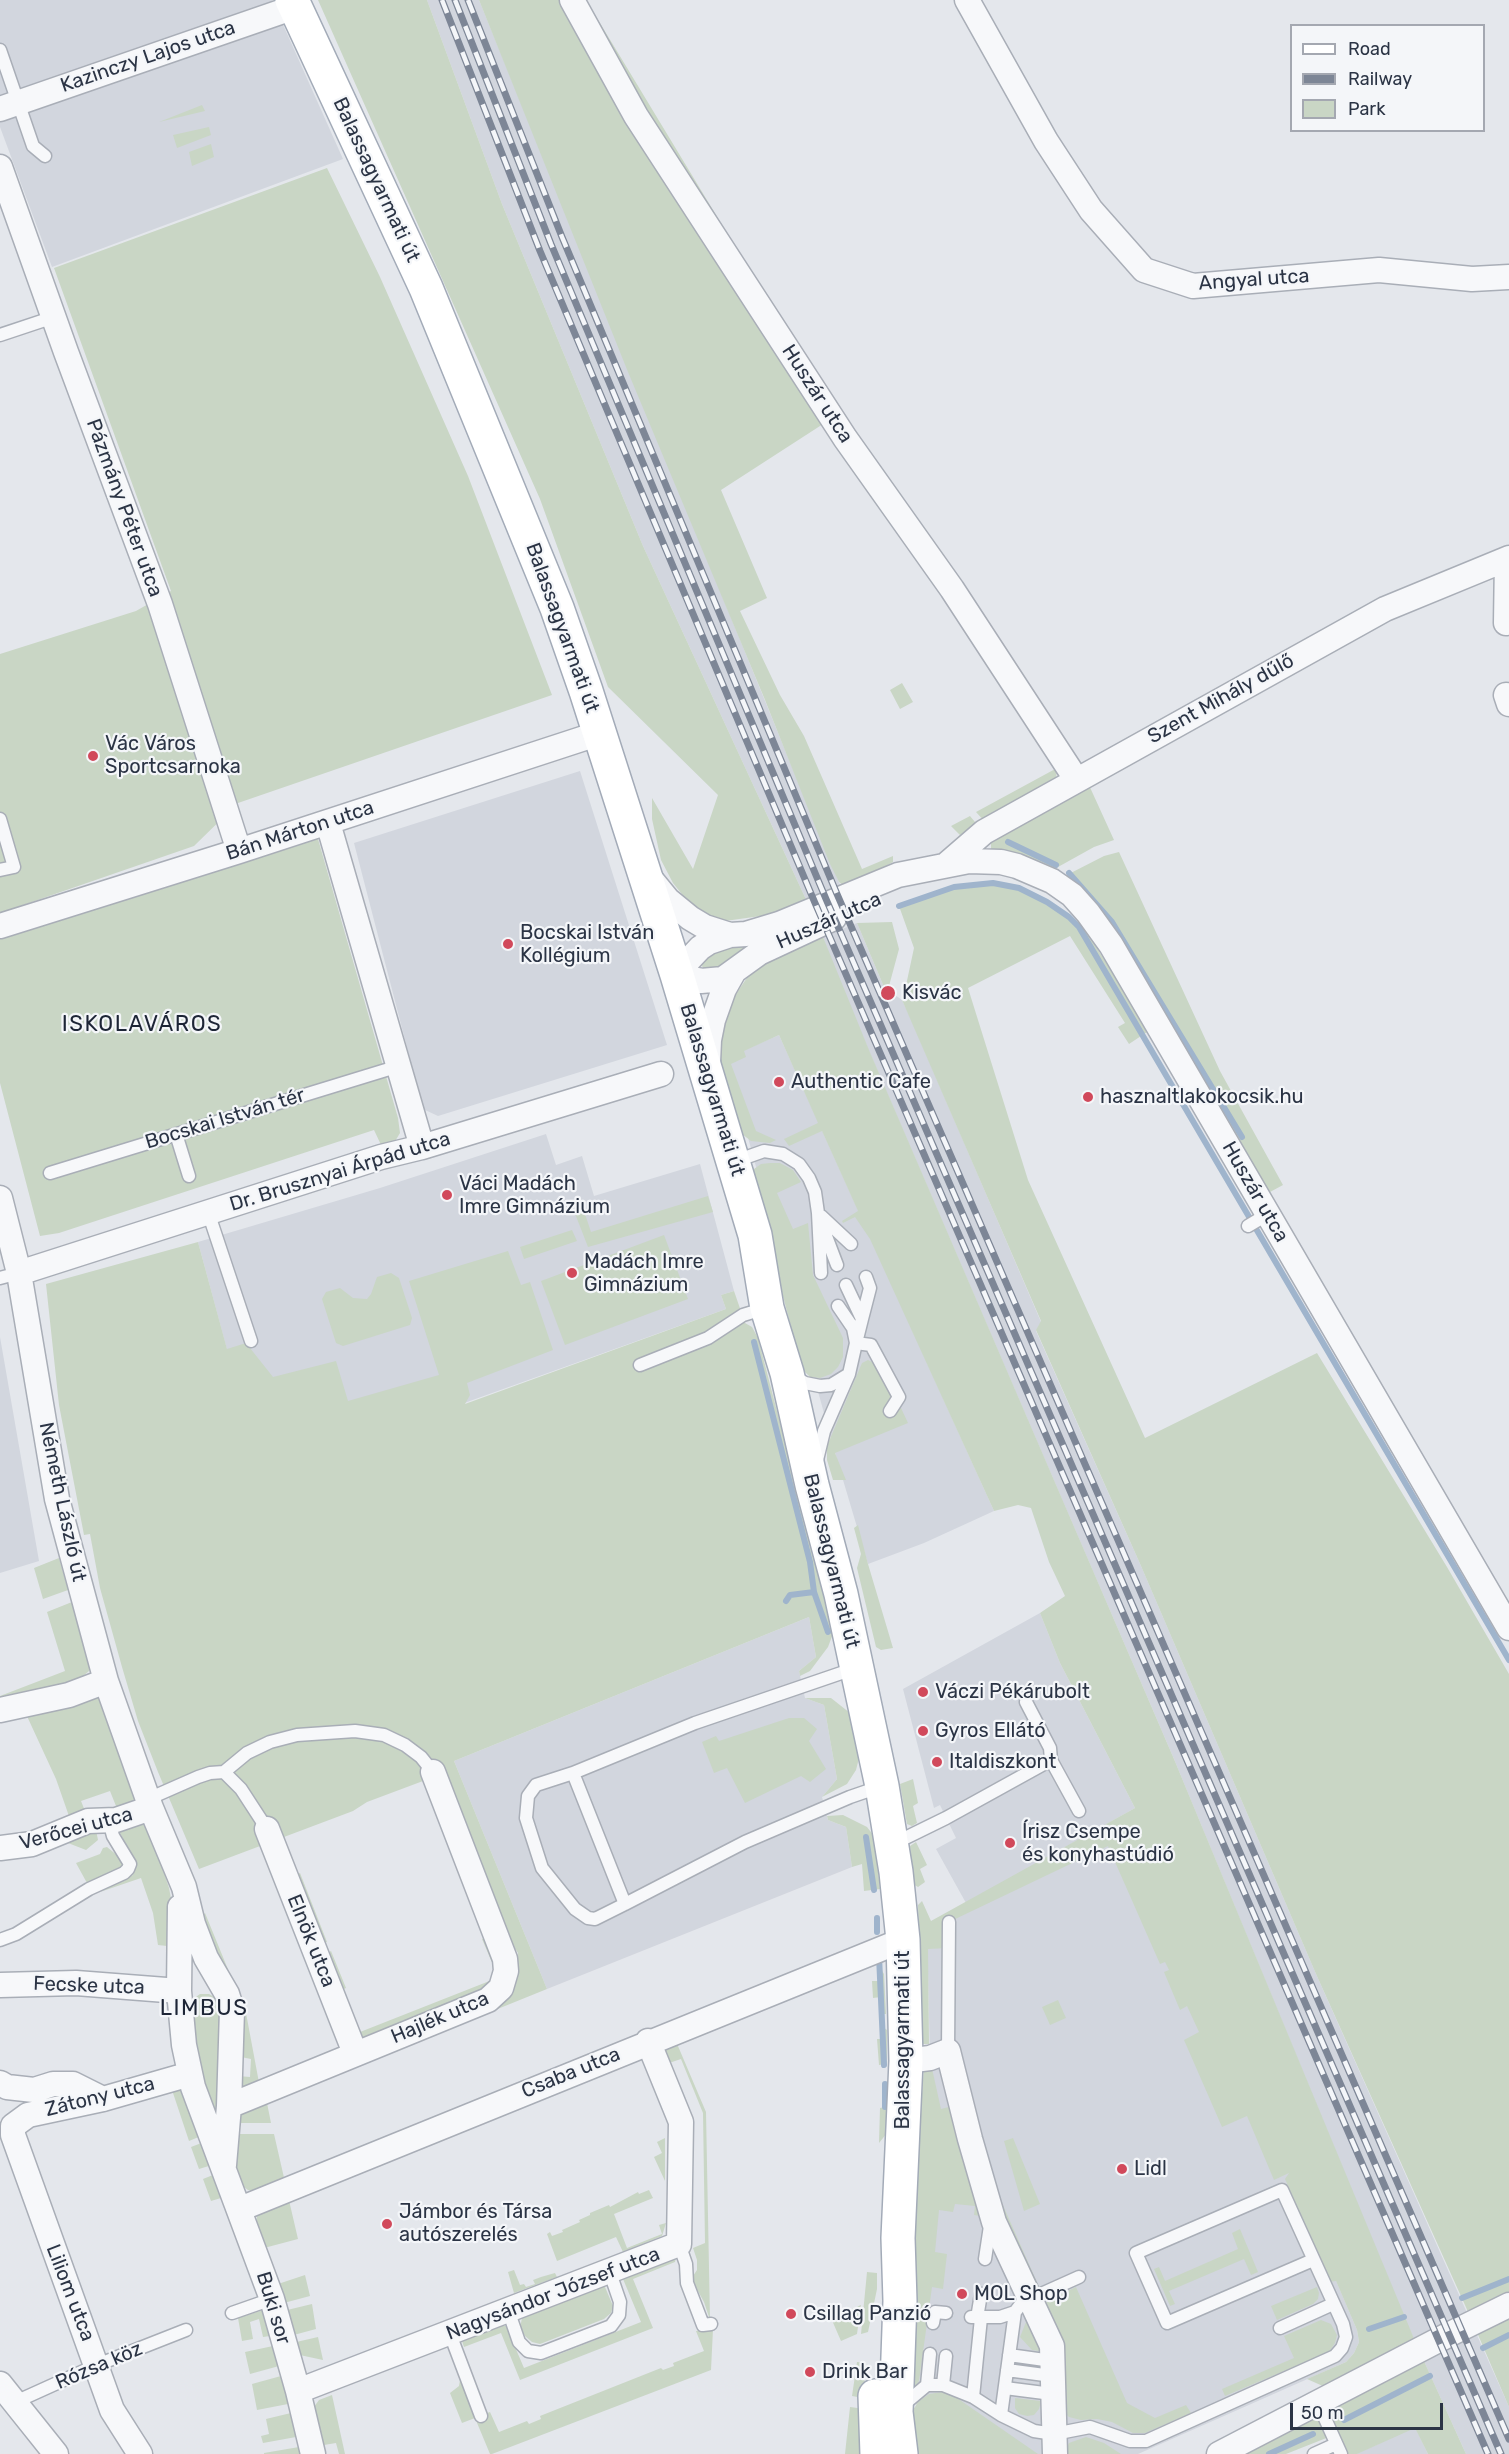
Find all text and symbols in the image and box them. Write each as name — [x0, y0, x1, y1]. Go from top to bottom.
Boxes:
street label: Kazinczy Lajos utca — [57, 16, 239, 98]
legend — [1290, 24, 1485, 132]
text: Road — [1348, 38, 1391, 60]
text: Railway — [1348, 68, 1412, 90]
street label: Balassagyarmati út — [327, 94, 425, 266]
text: Park — [1348, 98, 1385, 120]
street label: Angyal utca — [1198, 264, 1310, 296]
street label: Huszár utca — [776, 340, 858, 448]
street label: Pázmány Péter utca — [81, 416, 167, 600]
street label: Balassagyarmati út — [520, 540, 604, 716]
street label: Szent Mihály dűlő — [1144, 649, 1298, 749]
place label: Vác Város Sportcsarnoka — [105, 732, 241, 779]
marker: Vác Város Sportcsarnoka — [86, 749, 100, 763]
street label: Bán Márton utca — [223, 796, 377, 866]
street label: Huszár utca — [773, 887, 885, 955]
place label: Bocskai István Kollégium — [520, 921, 654, 968]
marker: Bocskai István Kollégium — [501, 937, 515, 951]
place label: Kisvác — [902, 981, 961, 1005]
marker: Kisvác — [879, 984, 897, 1002]
street label: Balassagyarmati út — [674, 1001, 750, 1179]
district label: ISKOLAVÁROS — [62, 1012, 222, 1038]
place label: Authentic Cafe — [791, 1070, 931, 1094]
marker: Authentic Cafe — [772, 1075, 786, 1089]
street label: Bocskai István tér — [142, 1083, 308, 1155]
place label: hasznaltlakokocsik.hu — [1100, 1085, 1304, 1109]
marker: hasznaltlakokocsik.hu — [1081, 1090, 1095, 1104]
street label: Dr. Brusznyai Árpád utca — [227, 1127, 453, 1217]
street label: Huszár utca — [1217, 1137, 1293, 1247]
place label: Váci Madách Imre Gimnázium — [459, 1172, 610, 1219]
marker: Váci Madách Imre Gimnázium — [440, 1188, 454, 1202]
place label: Madách Imre Gimnázium — [584, 1250, 704, 1297]
marker: Madách Imre Gimnázium — [565, 1266, 579, 1280]
street label: Németh László út — [33, 1420, 91, 1584]
street label: Balassagyarmati út — [798, 1471, 864, 1651]
place label: Váczi Pékárubolt — [935, 1680, 1090, 1704]
marker: Váczi Pékárubolt — [916, 1685, 930, 1699]
place label: Gyros Ellátó — [935, 1719, 1046, 1743]
marker: Gyros Ellátó — [916, 1724, 930, 1738]
place label: Italdiszkont — [949, 1750, 1056, 1774]
marker: Italdiszkont — [930, 1755, 944, 1769]
street label: Verőcei utca — [17, 1802, 135, 1856]
place label: Írisz Csempe és konyhastúdió — [1022, 1820, 1174, 1867]
marker: Írisz Csempe és konyhastúdió — [1003, 1836, 1017, 1850]
street label: Elnök utca — [282, 1891, 340, 1991]
street label: Balassagyarmati út — [891, 1950, 915, 2130]
street label: Fecske utca — [33, 1972, 145, 2000]
street label: Hajlék utca — [388, 1987, 492, 2049]
district label: LIMBUS — [160, 1996, 248, 2022]
street label: Csaba utca — [518, 2042, 624, 2104]
street label: Zátony utca — [43, 2072, 157, 2122]
place label: Lidl — [1134, 2157, 1167, 2181]
marker: Lidl — [1115, 2162, 1129, 2176]
place label: Jámbor és Társa autószerelés — [399, 2200, 552, 2247]
marker: Jámbor és Társa autószerelés — [380, 2217, 394, 2231]
street label: Liliom utca — [41, 2241, 99, 2345]
street label: Nagysándor József utca — [443, 2242, 663, 2346]
street label: Buki sor — [251, 2269, 295, 2347]
place label: MOL Shop — [974, 2282, 1068, 2306]
marker: MOL Shop — [955, 2287, 969, 2301]
place label: Csillag Panzió — [803, 2302, 931, 2326]
marker: Csillag Panzió — [784, 2307, 798, 2321]
street label: Rózsa köz — [52, 2337, 146, 2395]
place label: Drink Bar — [822, 2360, 908, 2384]
marker: Drink Bar — [803, 2365, 817, 2379]
scale bar — [1293, 2391, 1446, 2429]
text: 50 m — [1301, 2402, 1344, 2424]

